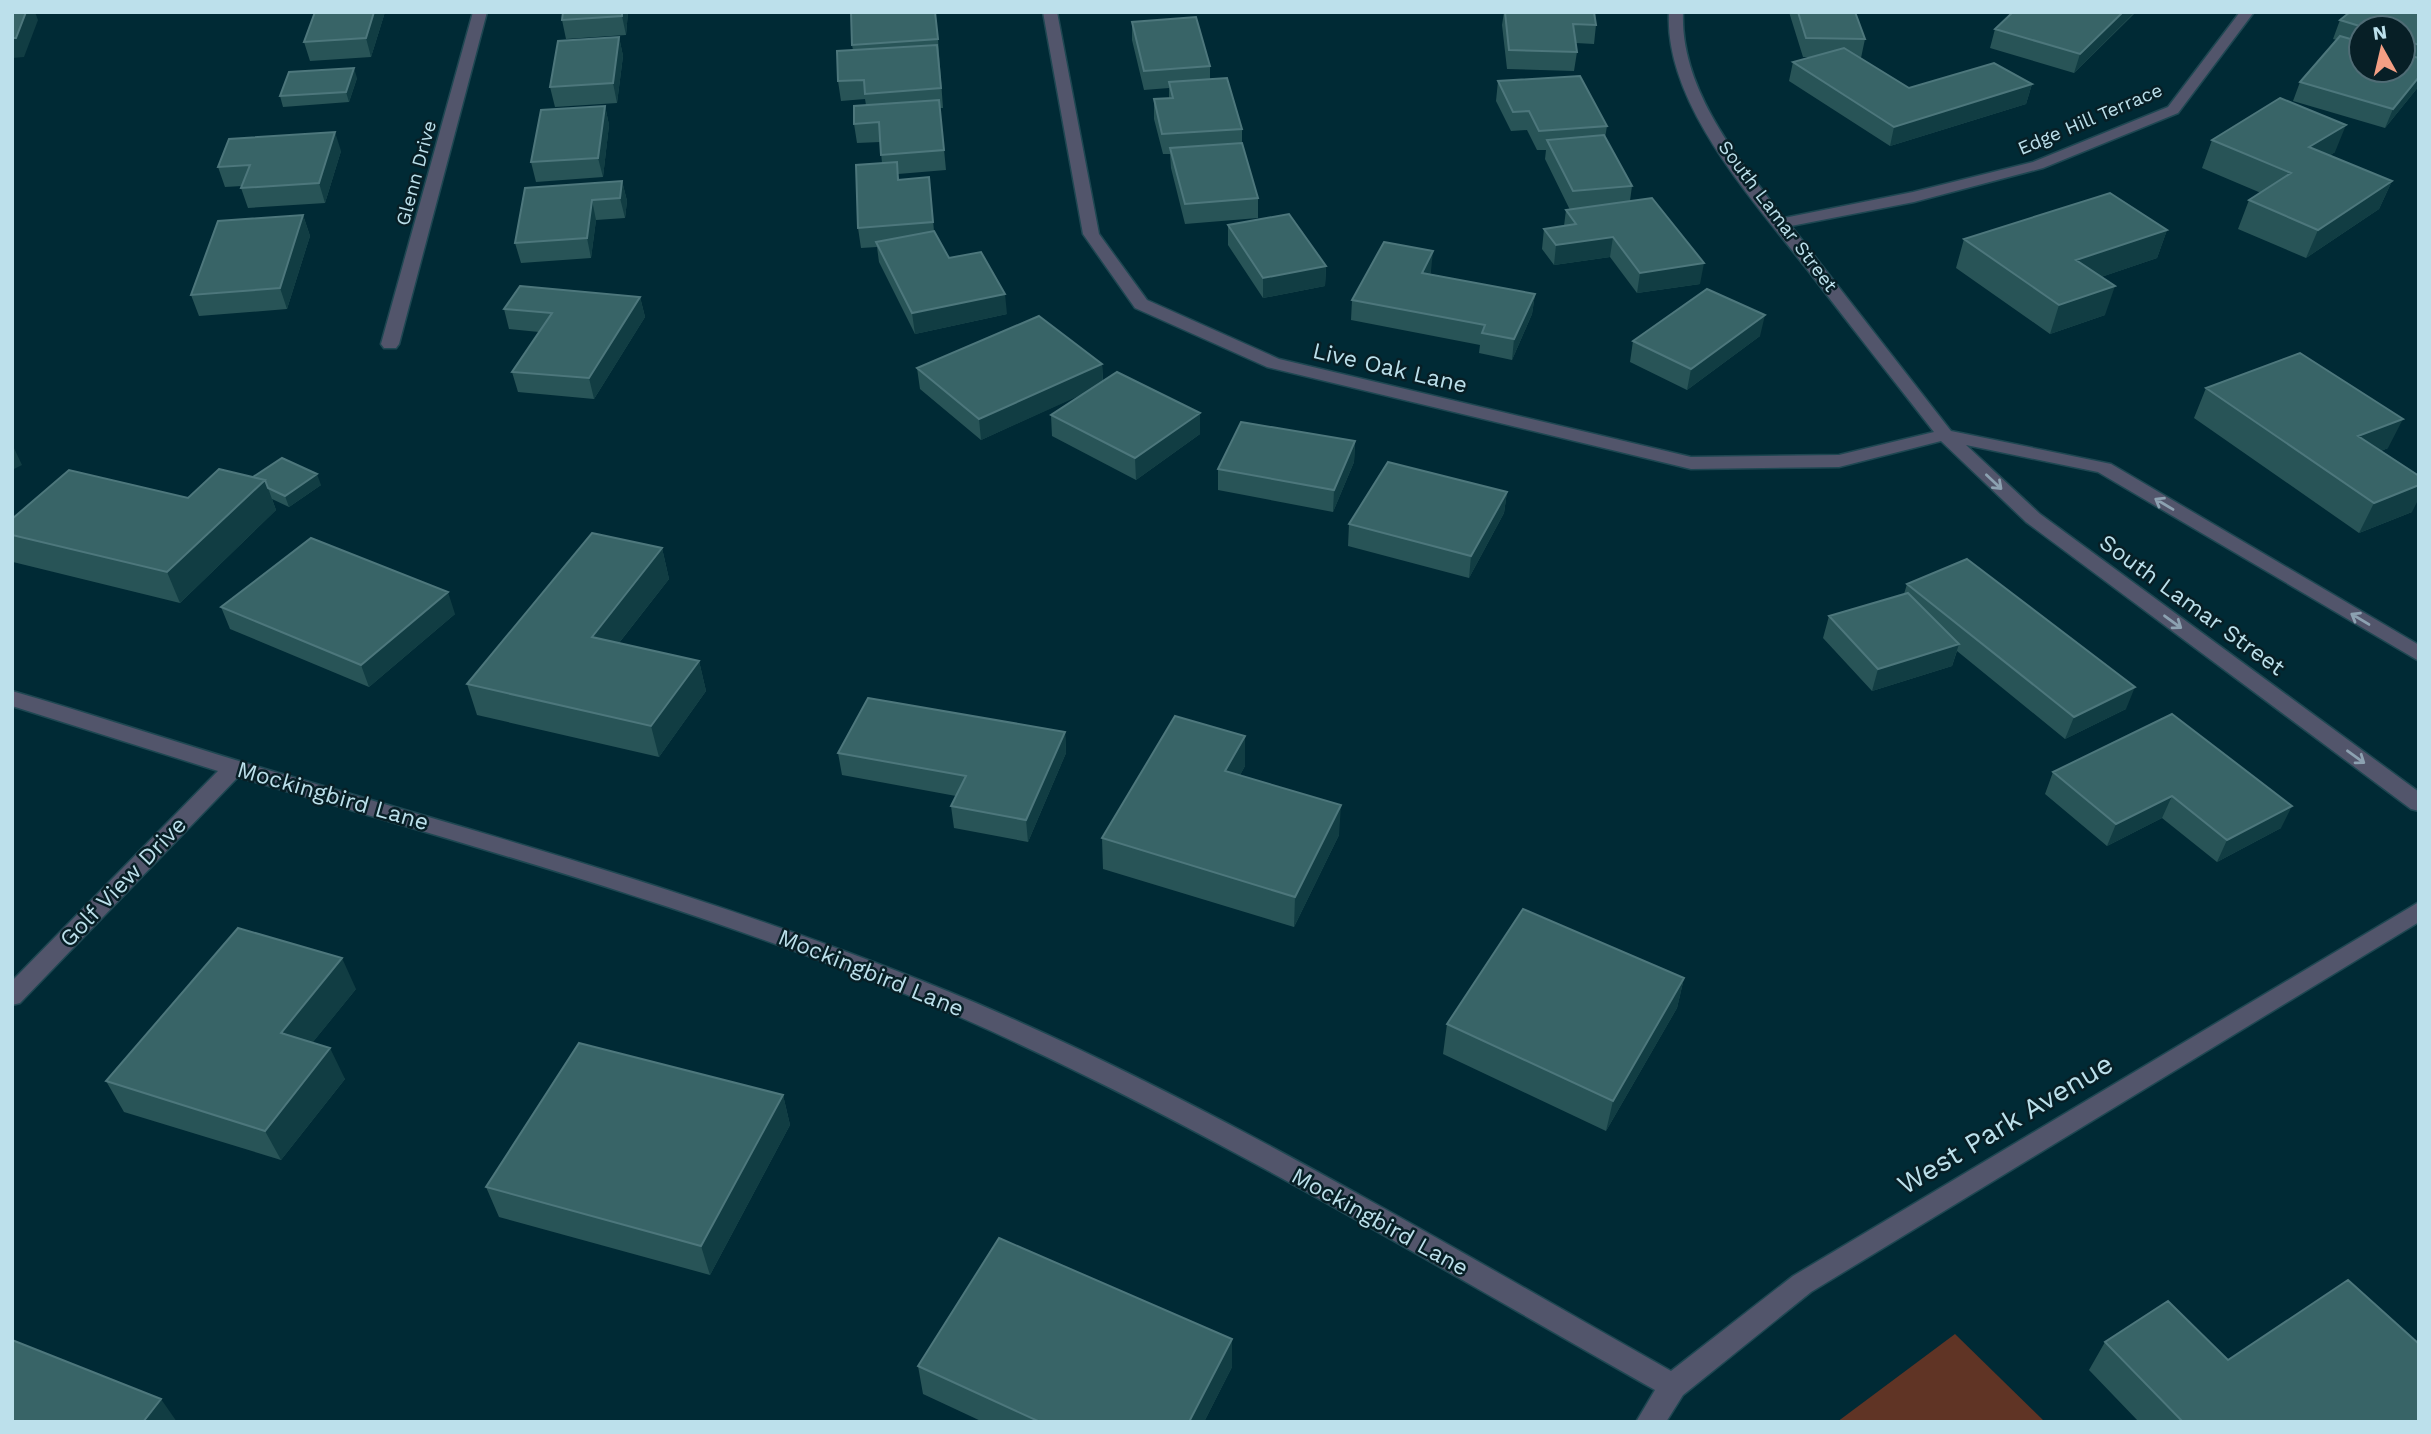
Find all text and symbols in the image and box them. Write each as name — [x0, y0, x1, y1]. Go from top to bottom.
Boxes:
north arrow — [2347, 14, 2417, 84]
text: N — [2371, 20, 2388, 45]
street label: Edge Hill Terrace — [2014, 78, 2166, 160]
street label: Glenn Drive — [391, 118, 441, 228]
street label: South Lamar Street — [1714, 136, 1842, 296]
street label: Live Oak Lane — [1310, 337, 1470, 399]
one-way arrow — [1985, 474, 2003, 490]
one-way arrow — [2155, 496, 2175, 510]
street label: South Lamar Street — [2094, 529, 2290, 681]
one-way arrow — [2350, 612, 2370, 626]
one-way arrow — [2164, 614, 2183, 629]
one-way arrow — [2347, 749, 2366, 764]
street label: Mockingbird Lane — [234, 756, 432, 836]
street label: Golf View Drive — [54, 811, 192, 953]
street label: Mockingbird Lane — [774, 923, 968, 1023]
street label: West Park Avenue — [1891, 1047, 2119, 1201]
street label: Mockingbird Lane — [1287, 1162, 1473, 1282]

